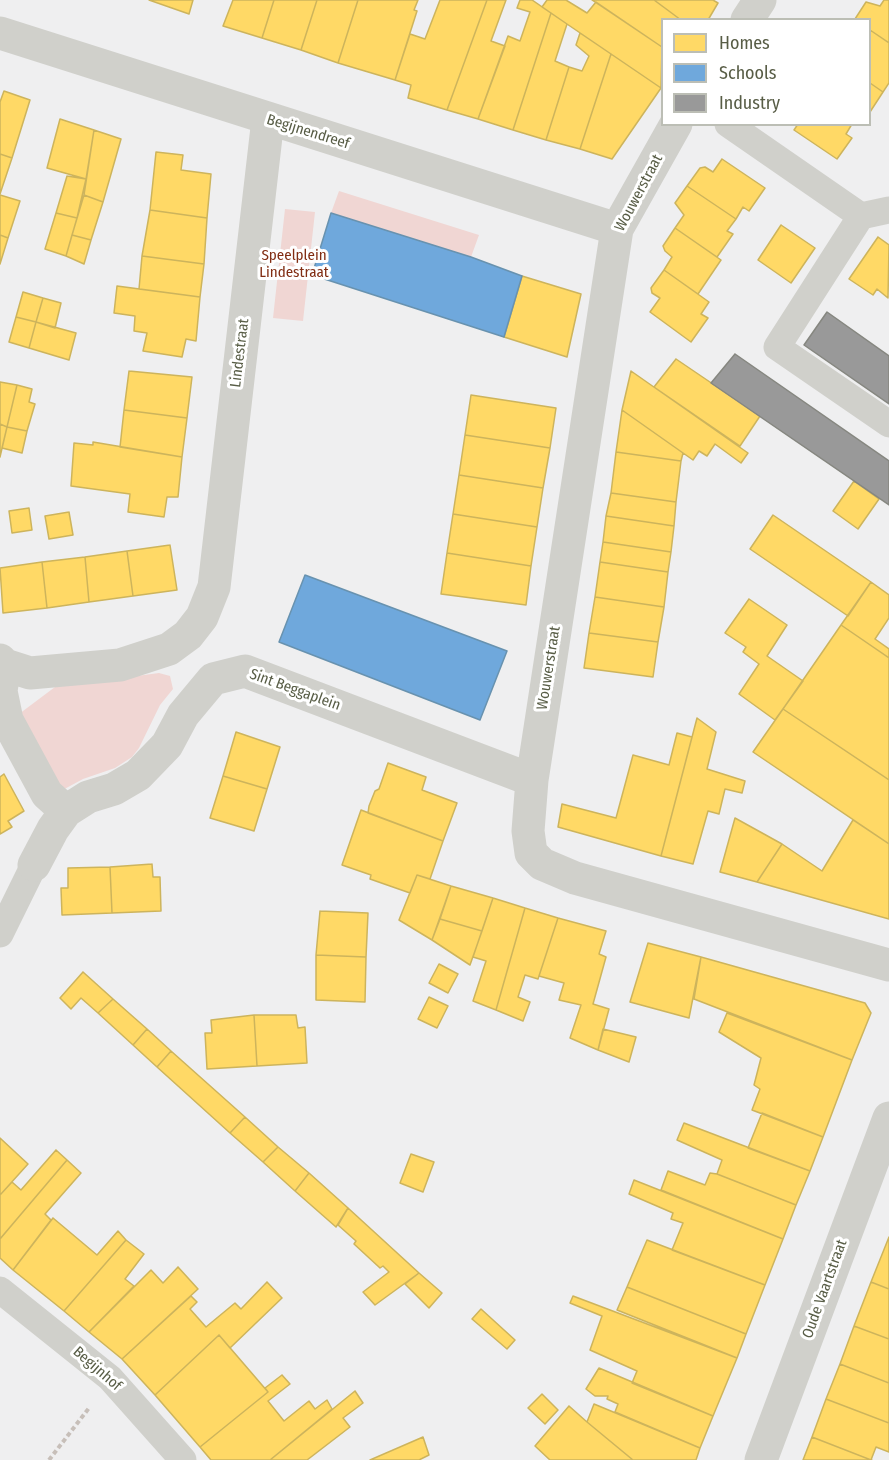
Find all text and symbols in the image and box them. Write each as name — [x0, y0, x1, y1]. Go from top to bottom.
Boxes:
legend — [661, 18, 871, 126]
text: Homes — [719, 32, 770, 54]
text: Schools — [719, 62, 777, 84]
text: Industry — [719, 92, 780, 114]
street label: Begijnendreef — [264, 111, 352, 153]
street label: Wouwerstraat — [611, 151, 667, 235]
park label: Speelplein Lindestraat — [259, 247, 329, 282]
street label: Lindestraat — [227, 317, 253, 389]
street label: Wouwerstraat — [533, 625, 565, 711]
street label: Sint Beggaplein — [247, 665, 343, 715]
street label: Oude Vaartstraat — [799, 1237, 851, 1341]
street label: Begijnhof — [69, 1343, 125, 1395]

